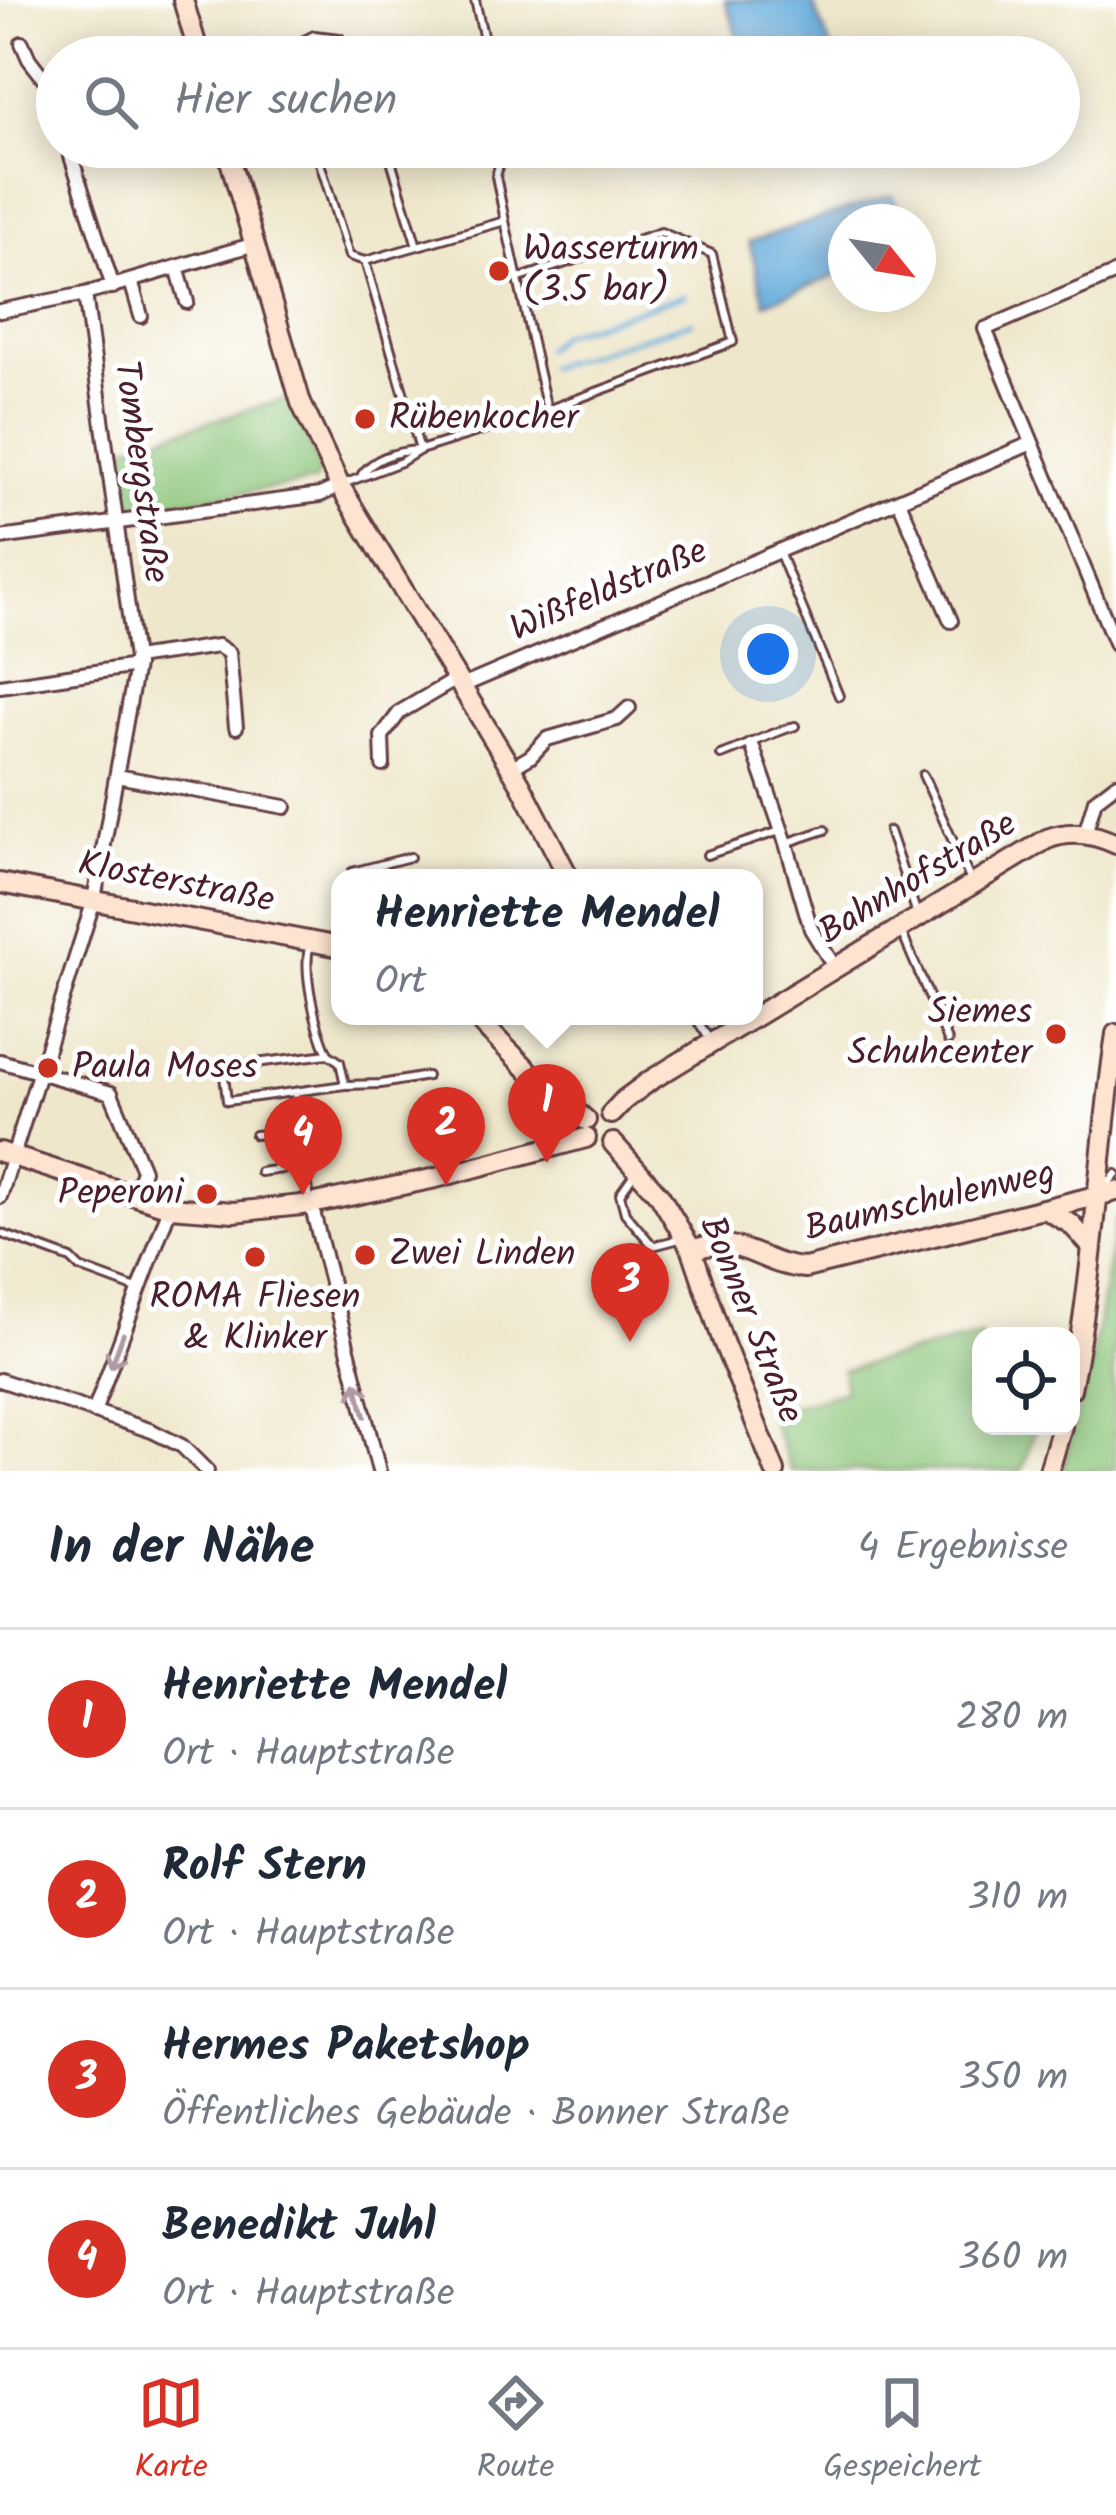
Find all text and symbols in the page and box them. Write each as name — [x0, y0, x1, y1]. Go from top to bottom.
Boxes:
search box — [36, 36, 1080, 168]
text: Hier suchen — [174, 66, 397, 138]
icon: search — [78, 69, 144, 135]
north arrow — [828, 204, 936, 312]
place label: Wasserturm (3.5 bar) — [523, 222, 699, 320]
marker: Wasserturm (3.5 bar) — [486, 258, 512, 284]
street label: Tombergstraße — [96, 357, 184, 587]
place label: Rübenkocher — [389, 391, 580, 448]
marker: Rübenkocher — [352, 406, 378, 432]
street label: Wißfeldstraße — [501, 524, 717, 658]
your location — [738, 624, 798, 684]
street label: Bahnhofstraße — [808, 797, 1028, 961]
street label: Klosterstraße — [73, 836, 279, 930]
popup — [331, 869, 763, 1025]
text: Henriette Mendel — [374, 880, 720, 952]
text: Ort — [374, 952, 426, 1014]
place label: Siemes Schuhcenter — [847, 985, 1034, 1083]
marker: Siemes Schuhcenter — [1043, 1021, 1069, 1047]
place label: Paula Moses — [72, 1040, 257, 1097]
marker: Paula Moses — [35, 1055, 61, 1081]
pin: 1 — [508, 1064, 586, 1163]
pin: 2 — [407, 1087, 485, 1186]
pin: 4 — [264, 1096, 342, 1195]
street label: Baumschulenweg — [799, 1145, 1061, 1259]
place label: Peperoni — [58, 1166, 184, 1223]
marker: Peperoni — [194, 1181, 220, 1207]
street label: Bonner Straße — [683, 1208, 817, 1432]
place label: Zwei Linden — [389, 1227, 576, 1284]
marker: Zwei Linden — [352, 1242, 378, 1268]
pin: 3 — [591, 1243, 669, 1342]
marker: ROMA Fliesen & Klinker — [242, 1244, 268, 1270]
place label: ROMA Fliesen & Klinker — [150, 1270, 360, 1368]
map controls — [972, 1327, 1080, 1435]
button: locate — [972, 1327, 1080, 1435]
one-way arrow — [104, 1332, 126, 1369]
one-way arrow — [348, 1381, 370, 1419]
text: In der Nähe — [48, 1509, 314, 1590]
text: 4 Ergebnisse — [858, 1518, 1068, 1580]
text: Henriette Mendel — [162, 1652, 507, 1724]
text: 1 — [81, 1688, 93, 1750]
text: 280 m — [956, 1688, 1068, 1750]
text: Ort · Hauptstraße — [162, 1724, 455, 1786]
text: Rolf Stern — [162, 1832, 367, 1904]
text: 2 — [76, 1868, 98, 1930]
text: 310 m — [967, 1868, 1068, 1930]
text: Ort · Hauptstraße — [162, 1904, 455, 1966]
text: Hermes Paketshop — [162, 2012, 530, 2084]
text: 3 — [76, 2048, 98, 2110]
text: 350 m — [959, 2048, 1068, 2110]
text: Öffentliches Gebäude · Bonner Straße — [162, 2084, 790, 2146]
text: Benedikt Juhl — [162, 2192, 436, 2264]
text: 4 — [76, 2228, 98, 2290]
text: 360 m — [958, 2228, 1068, 2290]
text: Ort · Hauptstraße — [162, 2264, 455, 2326]
tab: Karte — [134, 2370, 208, 2495]
tab: Route — [477, 2370, 554, 2495]
tab: Gespeichert — [823, 2370, 982, 2495]

